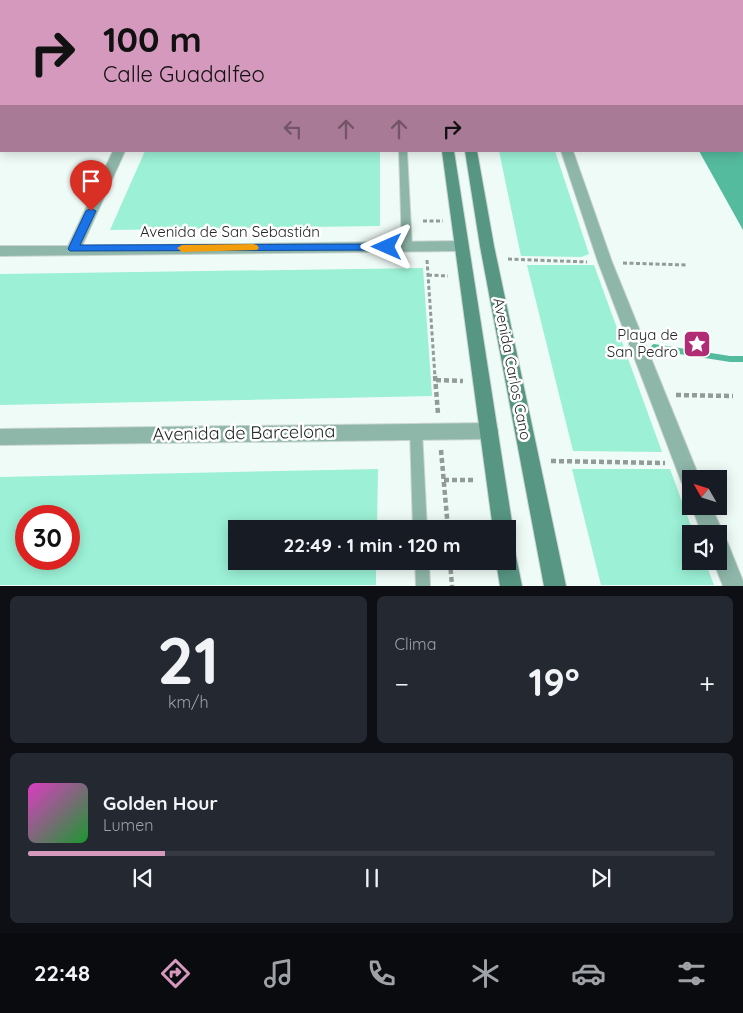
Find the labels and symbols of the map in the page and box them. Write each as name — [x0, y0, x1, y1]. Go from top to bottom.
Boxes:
pin — [70, 160, 112, 211]
position arrow — [360, 220, 412, 272]
street label: Avenida de San Sebastián — [140, 222, 320, 241]
street label: Avenida Carlos Cano — [489, 296, 536, 442]
place label: Playa de San Pedro — [607, 325, 678, 361]
place icon: Playa de San Pedro — [682, 329, 712, 359]
street label: Avenida de Barcelona — [153, 419, 335, 446]
north arrow — [682, 470, 728, 515]
speed limit sign: 30 — [15, 505, 80, 570]

